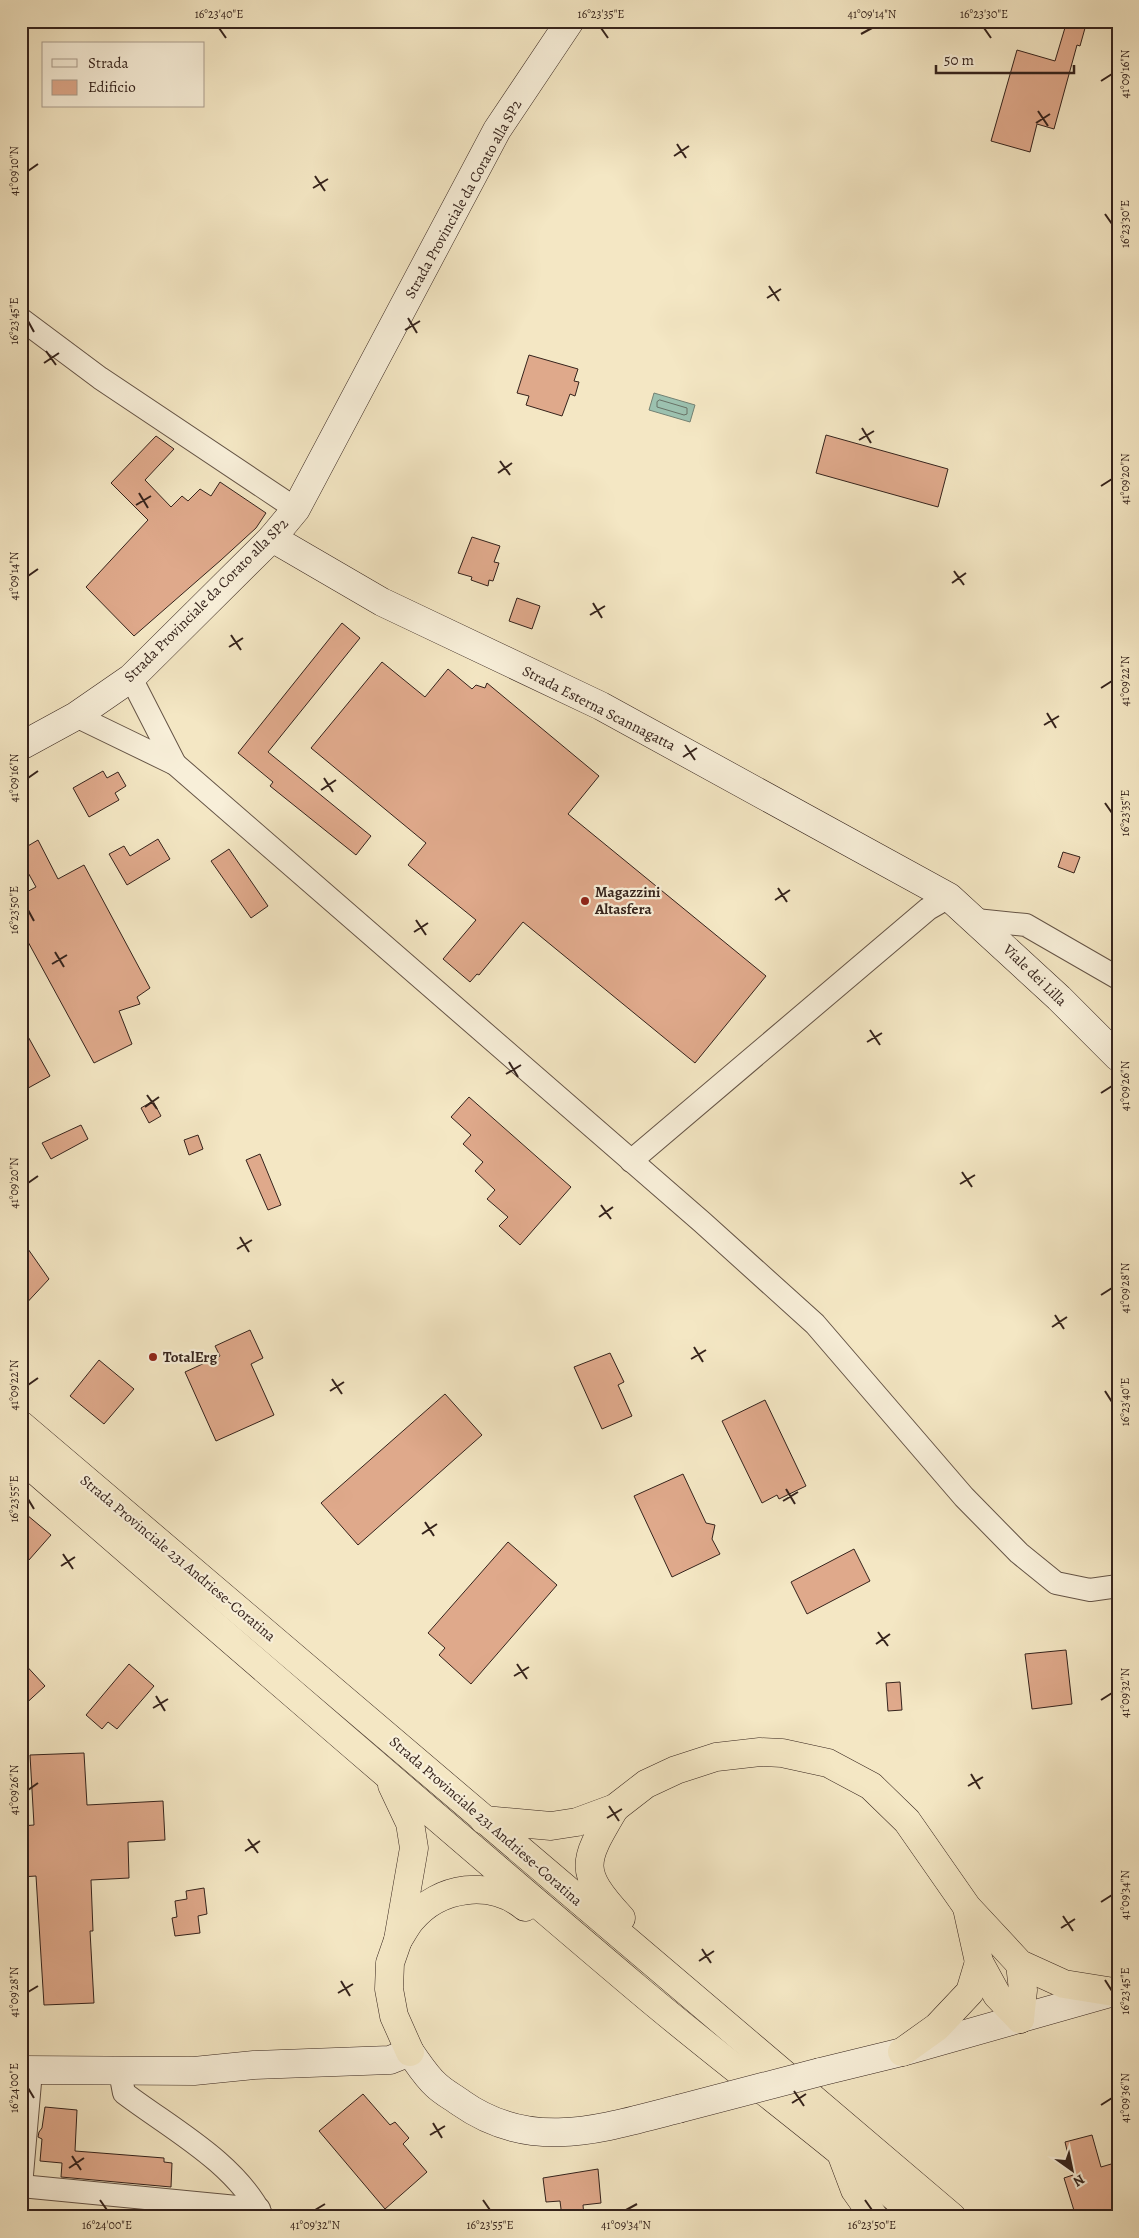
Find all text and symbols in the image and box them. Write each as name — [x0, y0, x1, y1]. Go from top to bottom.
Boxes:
text: 16°23'40"E — [195, 6, 243, 22]
text: 16°23'35"E — [578, 6, 624, 22]
text: 41°09'14"N — [848, 6, 897, 22]
text: 16°23'30"E — [960, 6, 1008, 22]
legend — [42, 42, 205, 108]
scale bar — [936, 42, 1074, 74]
text: 41°09'16"N — [1117, 49, 1133, 98]
text: 50 m — [944, 50, 974, 70]
text: Strada — [88, 53, 129, 73]
text: Edificio — [88, 77, 136, 97]
street label: Strada Provinciale da Corato alla SP2 — [400, 96, 526, 302]
text: 41°09'10"N — [6, 146, 22, 196]
text: 16°23'30"E — [1117, 200, 1133, 248]
text: 16°23'45"E — [6, 297, 22, 345]
text: 41°09'20"N — [1117, 453, 1133, 505]
street label: Strada Provinciale da Corato alla SP2 — [119, 513, 293, 687]
text: 41°09'14"N — [6, 551, 22, 600]
text: 41°09'22"N — [1117, 655, 1133, 706]
street label: Strada Esterna Scannagatta — [519, 661, 679, 755]
text: 41°09'16"N — [6, 753, 22, 802]
text: 16°23'35"E — [1117, 790, 1133, 836]
place label: Magazzini Altasfera — [594, 882, 661, 919]
text: 16°23'50"E — [6, 886, 22, 934]
marker: Magazzini Altasfera — [579, 895, 591, 907]
street label: Viale dei Lilla — [998, 939, 1071, 1010]
text: 41°09'26"N — [1117, 1060, 1133, 1111]
text: 41°09'20"N — [6, 1157, 22, 1209]
text: 41°09'28"N — [1117, 1262, 1133, 1313]
place label: TotalErg — [163, 1347, 218, 1367]
marker: TotalErg — [147, 1351, 159, 1363]
text: 41°09'22"N — [6, 1359, 22, 1410]
text: 16°23'40"E — [1117, 1378, 1133, 1426]
street label: Strada Provinciale 231 Andriese-Coratina — [76, 1470, 280, 1646]
text: 16°23'55"E — [6, 1475, 22, 1523]
text: 41°09'32"N — [1117, 1668, 1133, 1718]
street label: Strada Provinciale 231 Andriese-Coratina — [385, 1732, 587, 1910]
text: 41°09'26"N — [6, 1764, 22, 1815]
text: 41°09'34"N — [1117, 1870, 1133, 1920]
text: 41°09'28"N — [6, 1966, 22, 2017]
text: 16°23'45"E — [1117, 1967, 1133, 2015]
text: 16°24'00"E — [6, 2063, 22, 2113]
text: 41°09'36"N — [1117, 2073, 1133, 2123]
north arrow — [1046, 2146, 1096, 2196]
text: N — [1069, 2170, 1088, 2191]
text: 16°24'00"E — [82, 2217, 132, 2233]
text: 41°09'32"N — [290, 2217, 340, 2233]
text: 16°23'55"E — [466, 2217, 514, 2233]
text: 41°09'34"N — [601, 2217, 651, 2233]
text: 16°23'50"E — [848, 2217, 896, 2233]

